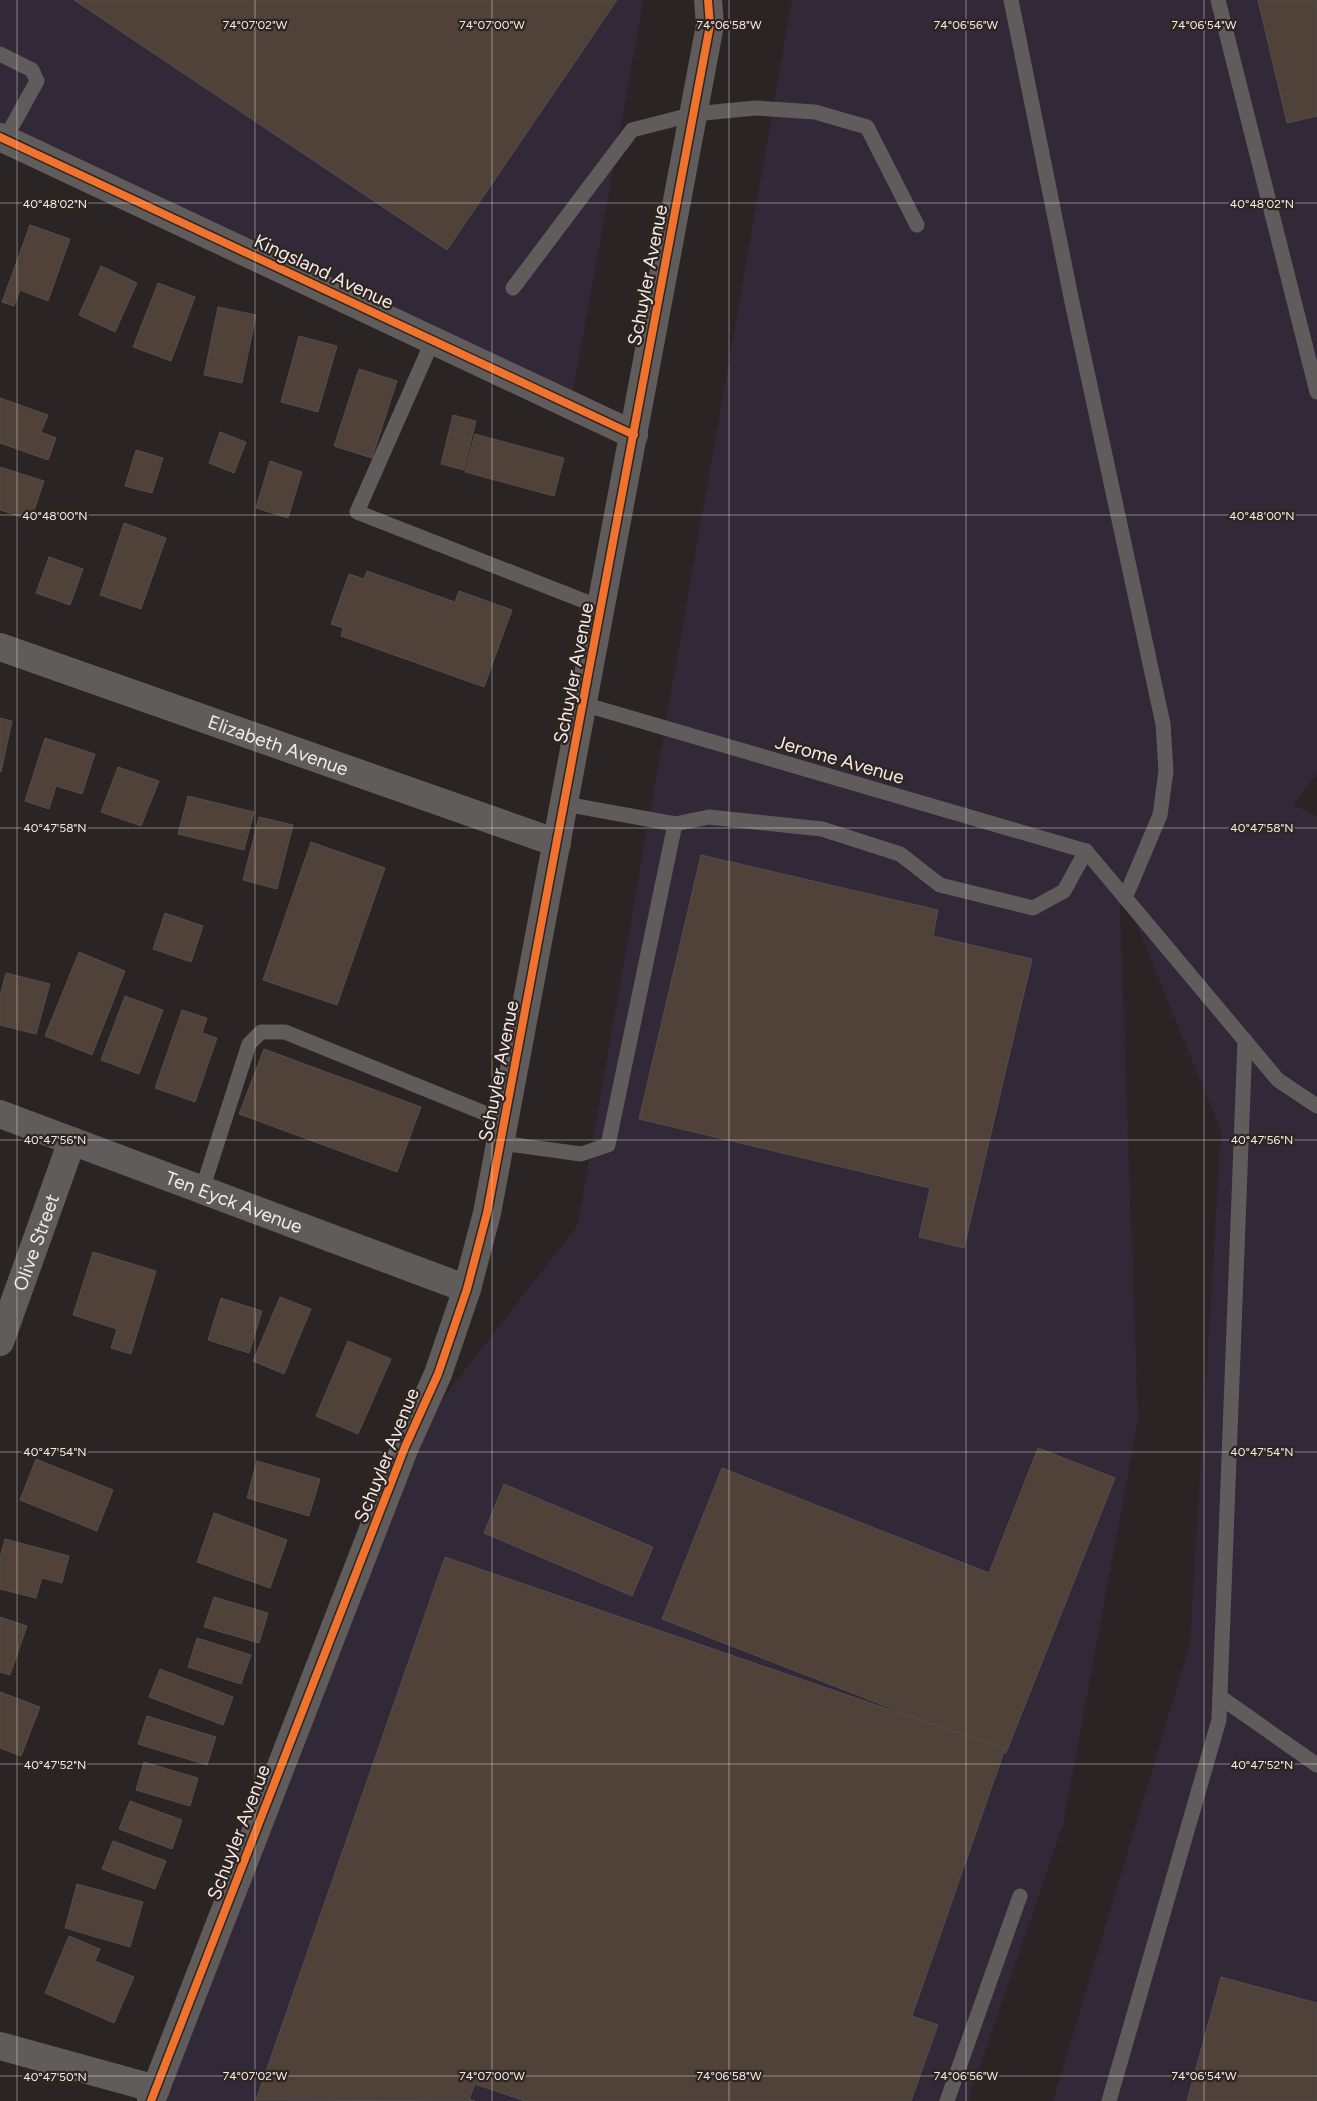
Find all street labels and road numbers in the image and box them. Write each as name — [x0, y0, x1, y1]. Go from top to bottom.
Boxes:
street label: Schuyler Avenue — [623, 203, 672, 348]
street label: Kingsland Avenue — [250, 229, 397, 314]
street label: Schuyler Avenue — [549, 601, 598, 746]
street label: Elizabeth Avenue — [205, 710, 351, 781]
street label: Jerome Avenue — [773, 730, 907, 789]
street label: Schuyler Avenue — [474, 999, 523, 1144]
street label: Ten Eyck Avenue — [162, 1166, 306, 1238]
street label: Olive Street — [8, 1191, 64, 1294]
street label: Schuyler Avenue — [349, 1385, 424, 1526]
street label: Schuyler Avenue — [202, 1761, 275, 1903]

